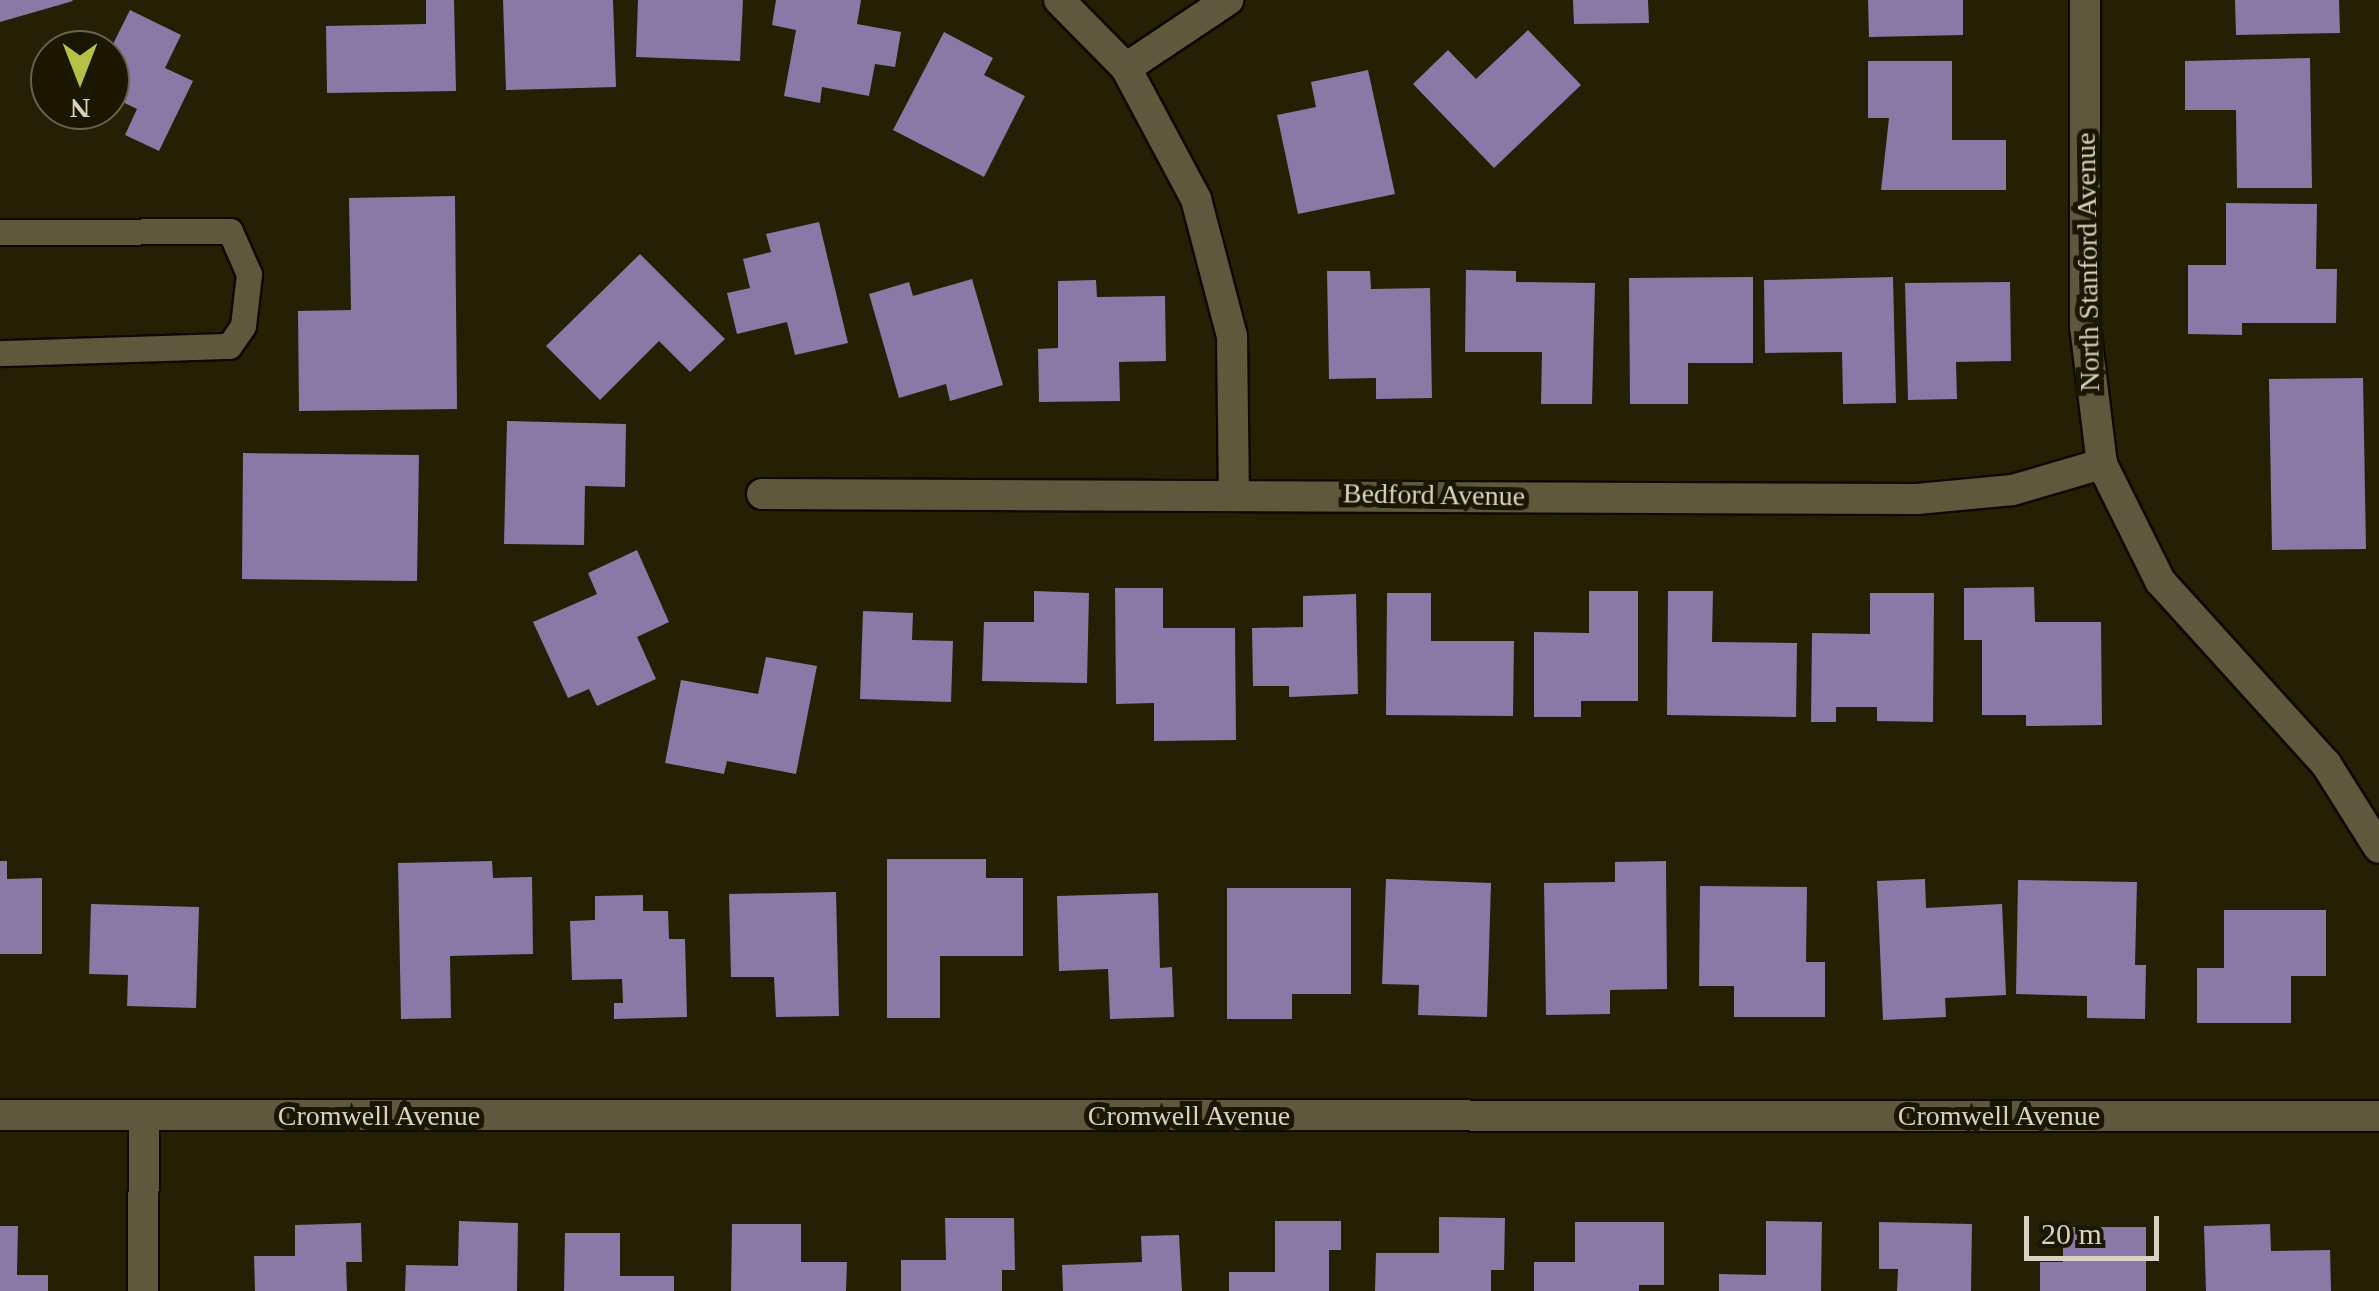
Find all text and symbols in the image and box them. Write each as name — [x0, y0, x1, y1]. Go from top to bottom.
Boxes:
north arrow — [30, 30, 130, 130]
text: N — [70, 93, 90, 124]
street label: North Stanford Avenue — [2069, 131, 2107, 393]
street label: Bedford Avenue — [1342, 477, 1526, 513]
street label: Cromwell Avenue — [277, 1099, 481, 1133]
street label: Cromwell Avenue — [1087, 1099, 1291, 1133]
street label: Cromwell Avenue — [1897, 1099, 2101, 1133]
scale bar — [2029, 1196, 2164, 1258]
text: 20 m — [2041, 1217, 2102, 1250]

